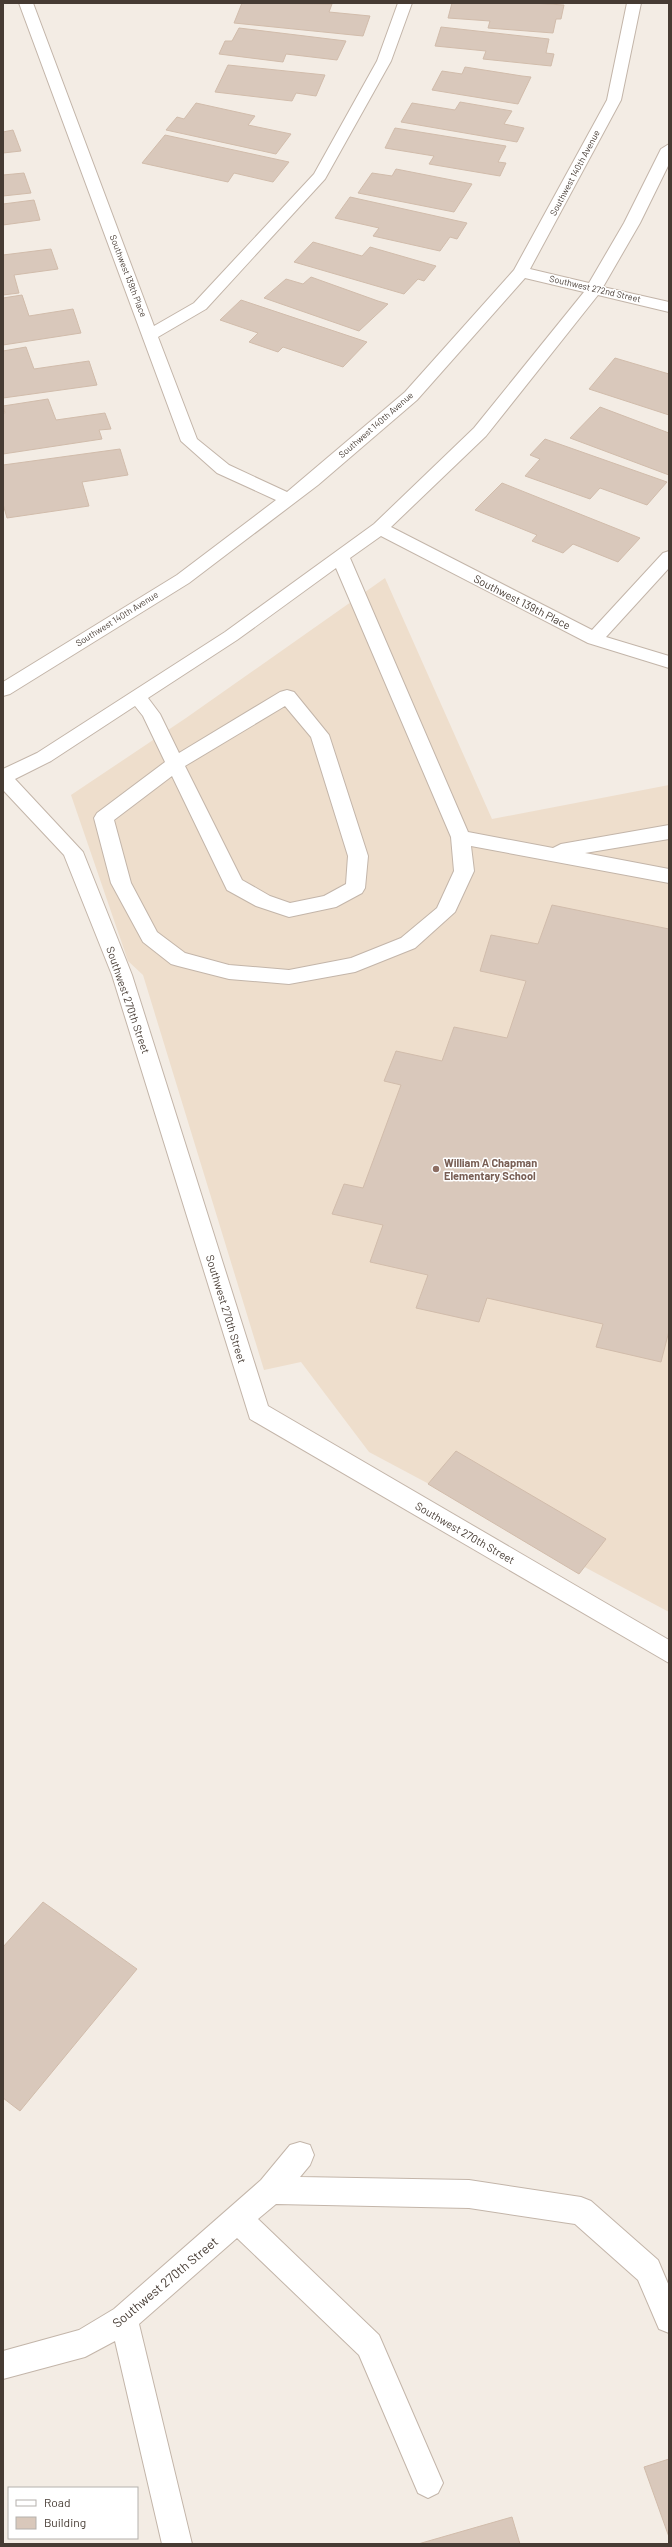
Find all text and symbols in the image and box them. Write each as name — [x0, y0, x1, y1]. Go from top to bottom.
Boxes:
street label: Southwest 140th Avenue — [547, 128, 602, 217]
street label: Southwest 139th Place — [108, 233, 149, 319]
street label: Southwest 272nd Street — [548, 273, 642, 304]
street label: Southwest 140th Avenue — [336, 389, 415, 460]
street label: Southwest 139th Place — [472, 572, 573, 632]
street label: Southwest 140th Avenue — [73, 589, 160, 648]
street label: Southwest 270th Street — [104, 944, 153, 1055]
place label: William A Chapman Elementary School — [444, 1156, 537, 1182]
marker: William A Chapman Elementary School — [431, 1164, 441, 1174]
street label: Southwest 270th Street — [204, 1253, 249, 1365]
street label: Southwest 270th Street — [413, 1499, 517, 1566]
street label: Southwest 270th Street — [109, 2233, 221, 2331]
legend — [8, 2487, 138, 2539]
text: Road — [44, 2495, 71, 2509]
text: Building — [44, 2515, 86, 2529]

